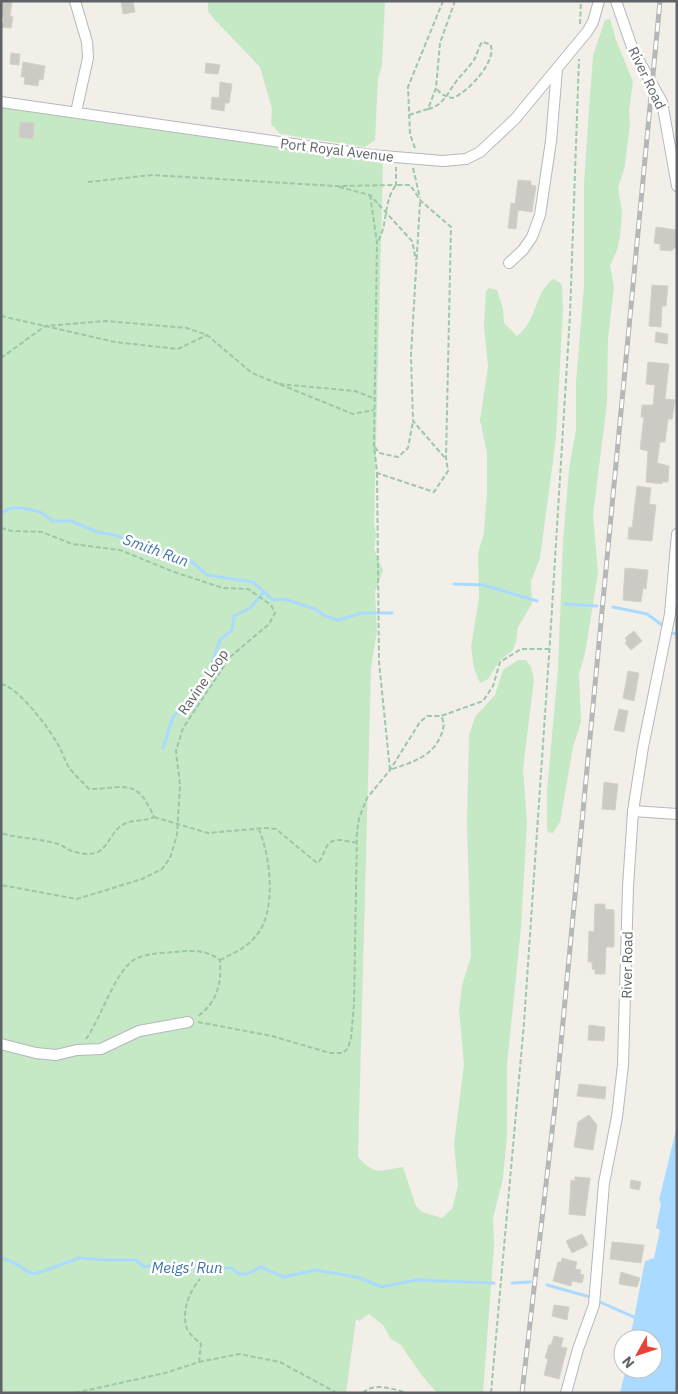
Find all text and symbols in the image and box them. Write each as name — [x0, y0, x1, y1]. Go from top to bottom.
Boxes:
street label: River Road — [624, 44, 670, 112]
street label: Port Royal Avenue — [279, 134, 395, 166]
water label: Smith Run — [121, 529, 191, 571]
street label: Ravine Loop — [174, 646, 232, 718]
street label: River Road — [617, 931, 637, 999]
water label: Meigs' Run — [152, 1258, 222, 1277]
north arrow — [613, 1329, 663, 1379]
text: N — [618, 1353, 638, 1372]

